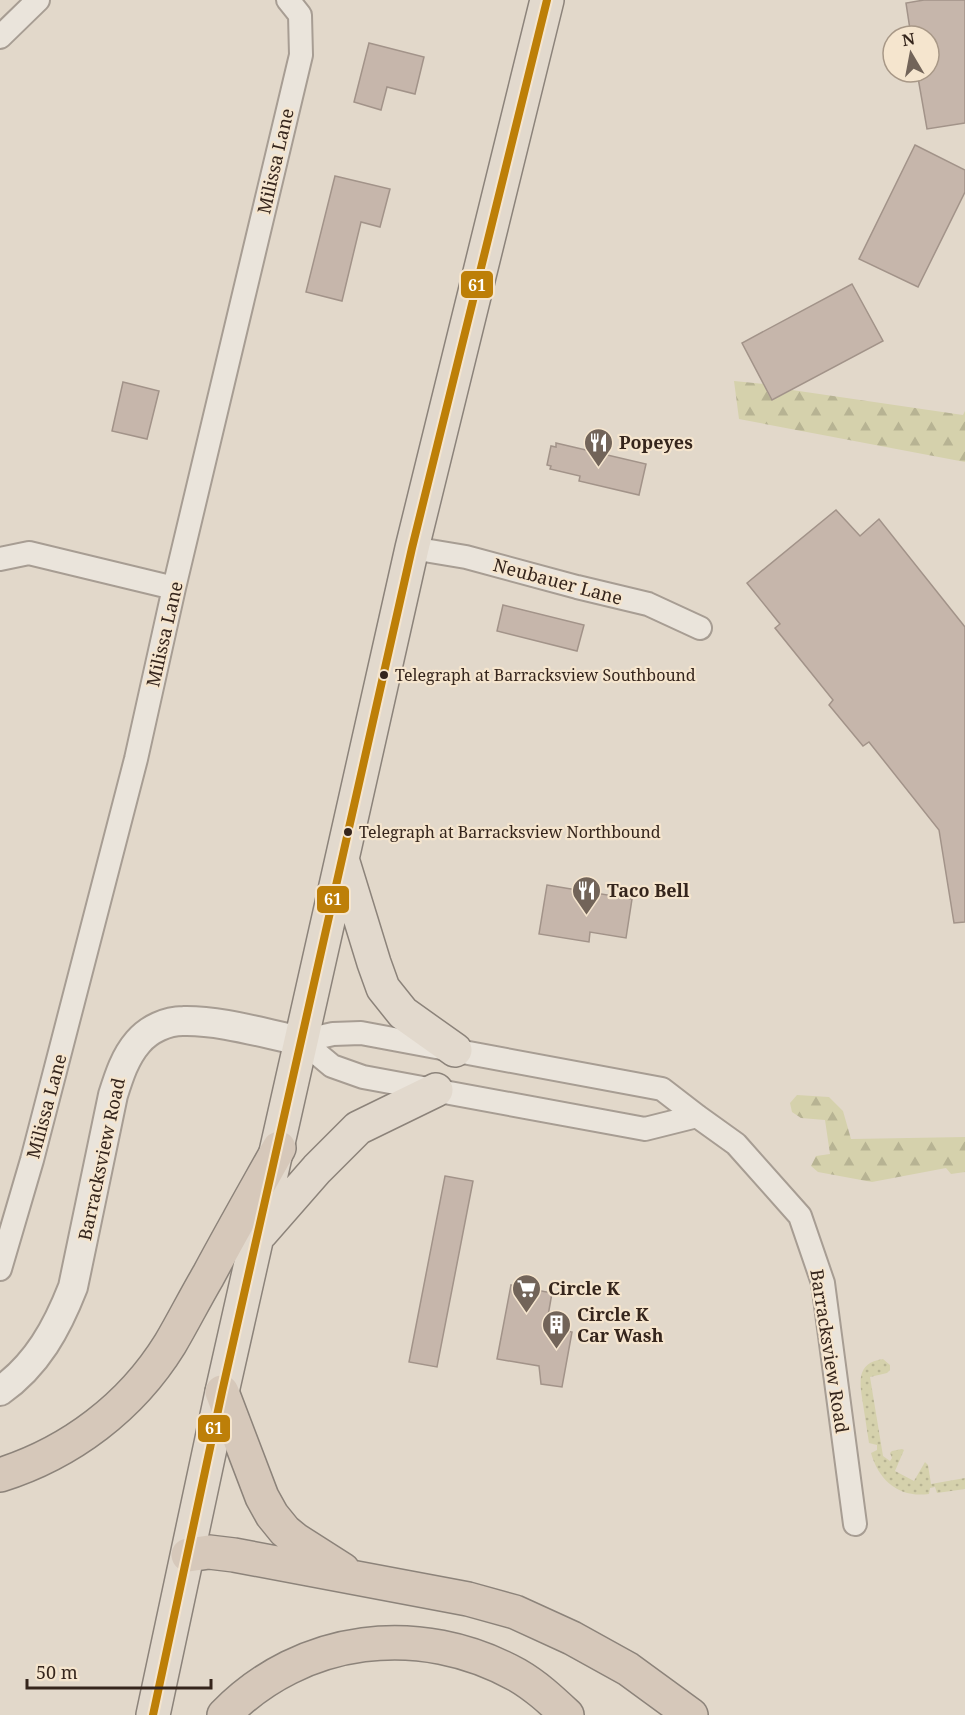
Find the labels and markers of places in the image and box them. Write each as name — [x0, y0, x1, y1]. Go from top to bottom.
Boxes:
restaurant icon: Popeyes — [582, 426, 614, 468]
place label: Popeyes — [619, 430, 693, 454]
place label: Telegraph at Barracksview Southbound — [395, 664, 696, 686]
marker: Telegraph at Barracksview Southbound — [378, 669, 390, 681]
place label: Telegraph at Barracksview Northbound — [359, 821, 661, 843]
marker: Telegraph at Barracksview Northbound — [342, 826, 354, 838]
restaurant icon: Taco Bell — [570, 874, 602, 916]
place label: Taco Bell — [607, 878, 690, 902]
supermarket icon: Circle K — [511, 1272, 543, 1314]
place label: Circle K — [548, 1276, 621, 1300]
place label: Circle K Car Wash — [577, 1302, 663, 1347]
building icon: Circle K Car Wash — [540, 1308, 572, 1350]

